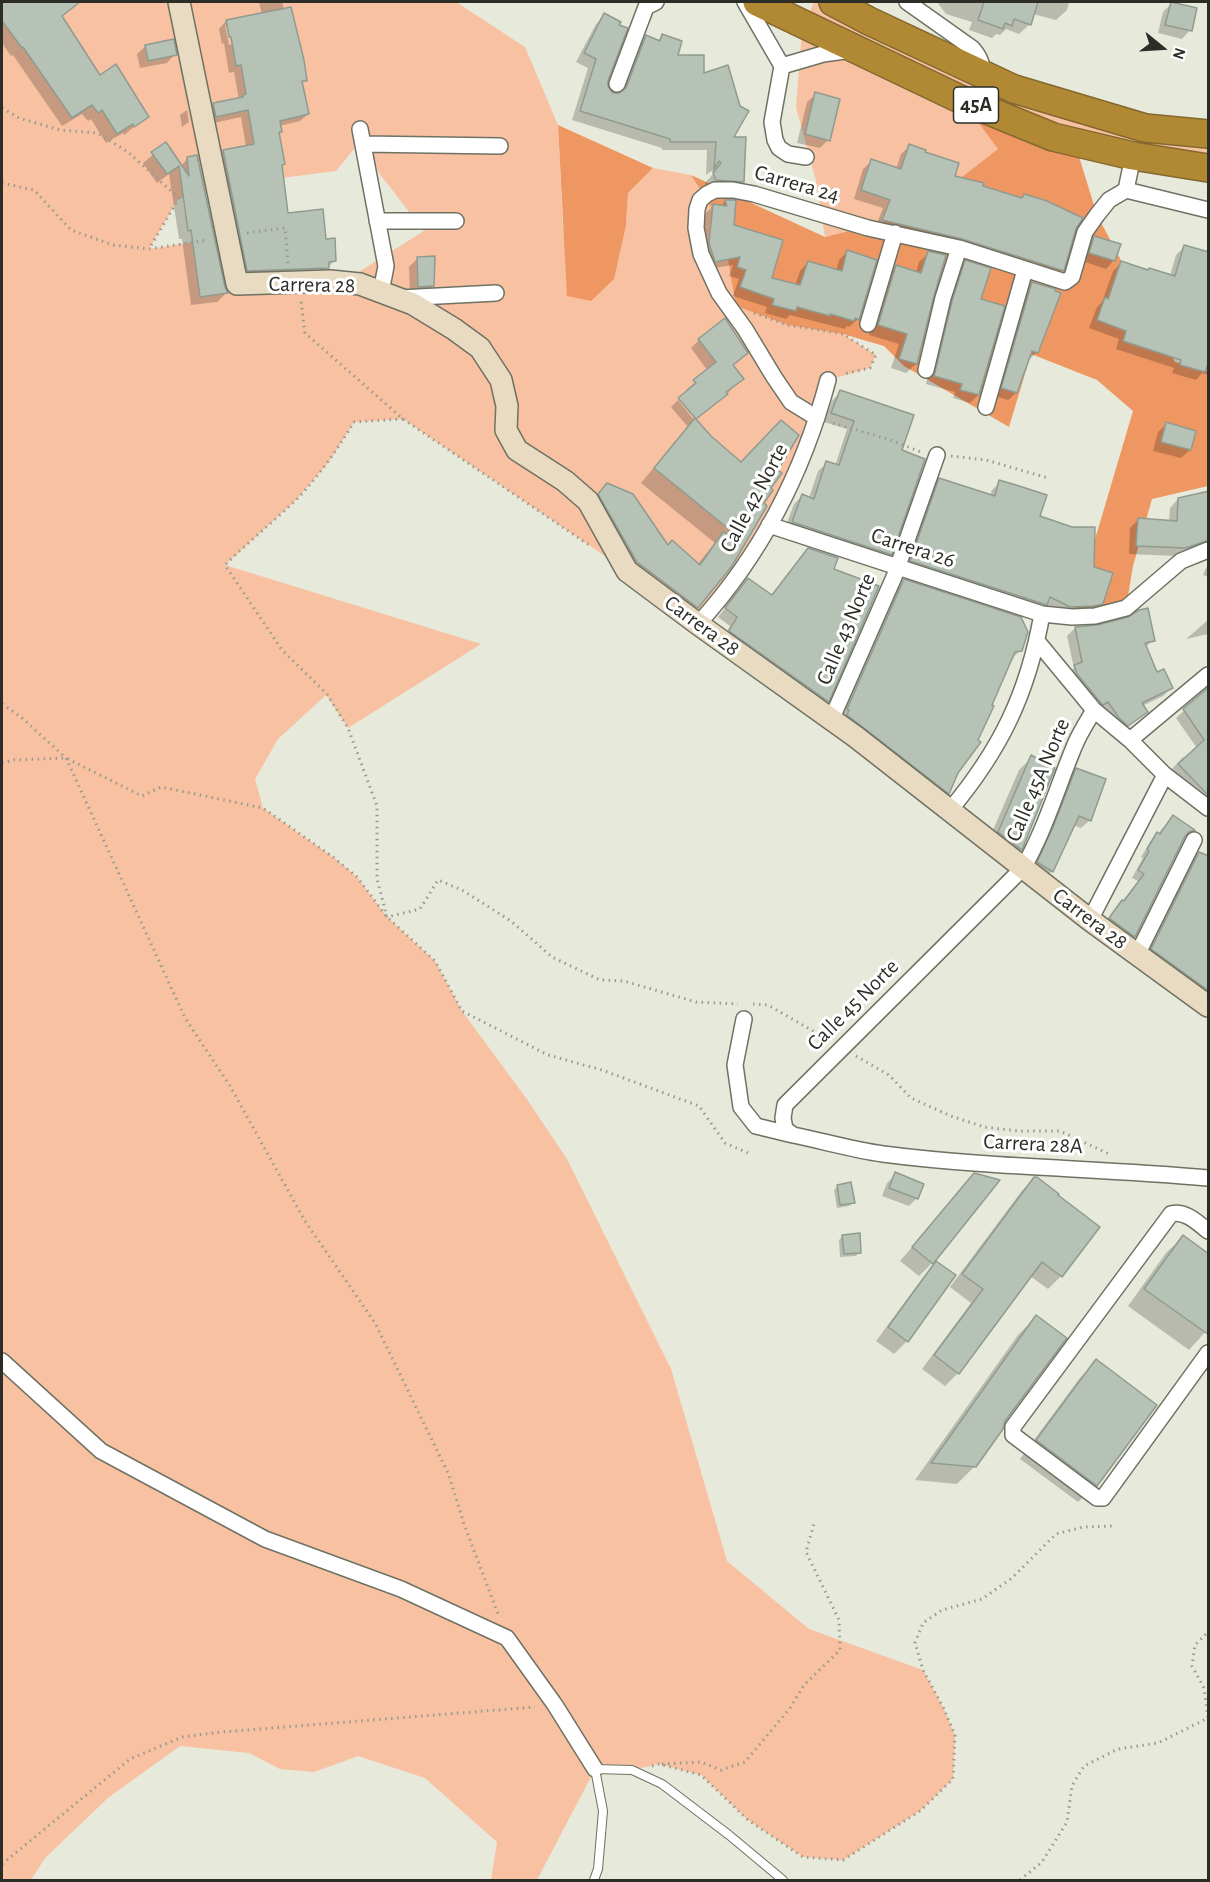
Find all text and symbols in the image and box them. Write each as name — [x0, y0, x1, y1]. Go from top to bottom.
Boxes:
north arrow — [1132, 18, 1192, 78]
text: N — [1170, 46, 1188, 61]
road number: 45A — [954, 87, 998, 123]
street label: Carrera 24 — [752, 159, 842, 209]
street label: Carrera 28 — [268, 271, 356, 299]
street label: Calle 42 Norte — [714, 439, 794, 557]
street label: Carrera 26 — [868, 522, 958, 574]
street label: Calle 43 Norte — [811, 569, 881, 689]
street label: Carrera 28 — [659, 590, 745, 662]
street label: Calle 45A Norte — [1000, 714, 1076, 846]
street label: Carrera 28 — [1047, 882, 1133, 956]
street label: Calle 45 Norte — [802, 954, 904, 1056]
street label: Carrera 28A — [983, 1128, 1083, 1160]

